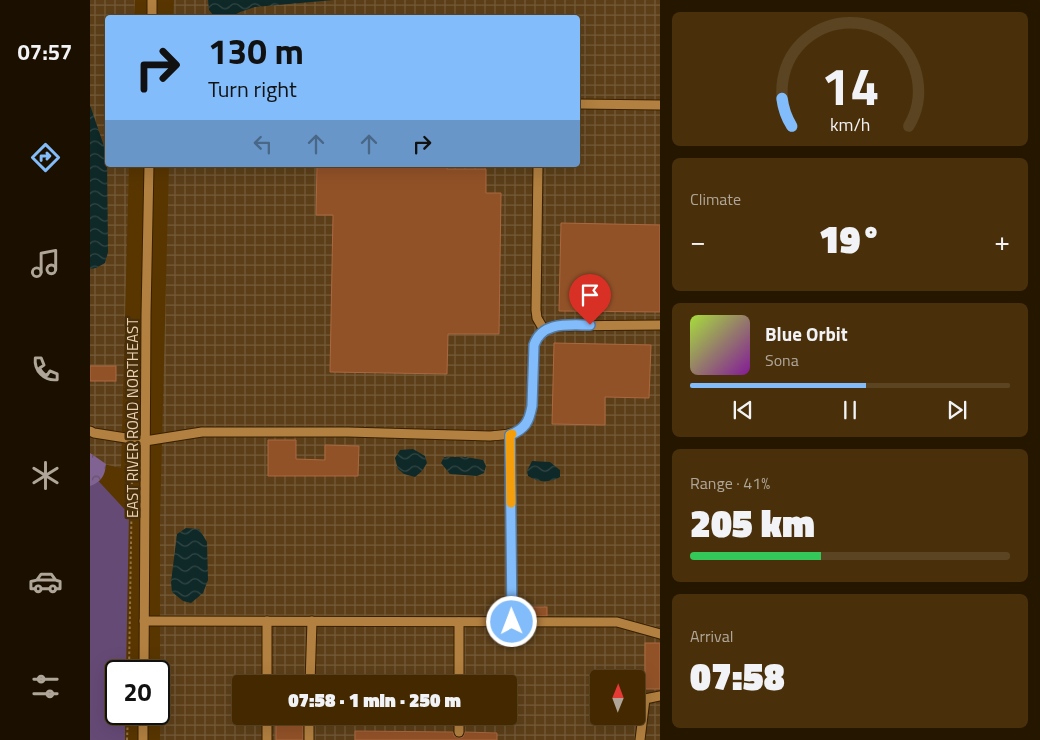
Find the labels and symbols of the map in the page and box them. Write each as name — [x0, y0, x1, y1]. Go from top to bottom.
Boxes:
pin — [569, 274, 611, 325]
street label: EAST RIVER ROAD NORTHEAST — [121, 318, 144, 518]
position arrow — [485, 595, 537, 647]
speed limit sign: 20 — [105, 660, 170, 725]
north arrow — [590, 670, 645, 725]

